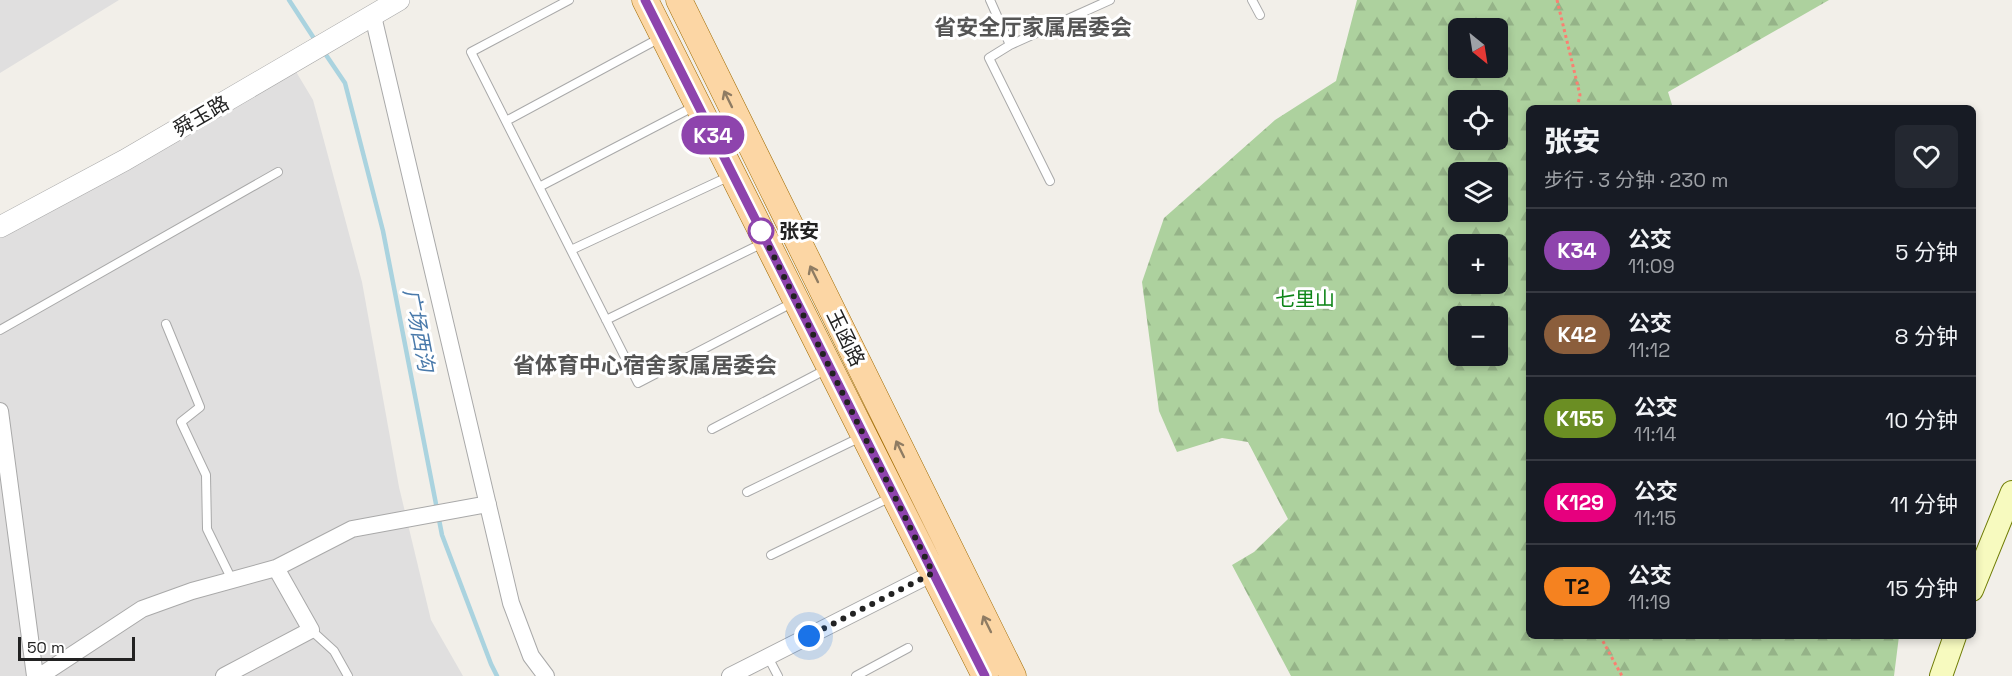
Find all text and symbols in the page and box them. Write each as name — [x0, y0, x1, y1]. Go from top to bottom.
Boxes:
district label: 省安全厅家属居委会 — [934, 13, 1132, 41]
north arrow — [1448, 18, 1508, 78]
map controls — [1448, 18, 1508, 366]
street label: 舜玉路 — [169, 90, 233, 142]
button: locate — [1448, 90, 1508, 150]
one-way arrow — [721, 91, 733, 109]
line badge: K34 — [678, 116, 748, 154]
text: K34 — [693, 122, 733, 149]
text: 张安 — [1544, 123, 1600, 159]
button: heart — [1895, 125, 1958, 188]
button: layers — [1448, 162, 1508, 222]
text: 步行 · 3 分钟 · 230 m — [1544, 167, 1729, 193]
marker: 张安 — [748, 218, 774, 244]
place label: 张安 — [779, 218, 819, 244]
text: 公交 — [1628, 225, 1672, 253]
button: + — [1448, 234, 1508, 294]
text: K34 — [1557, 237, 1597, 264]
text: 5 分钟 — [1895, 238, 1958, 266]
text: 11:09 — [1628, 253, 1675, 279]
one-way arrow — [808, 266, 820, 283]
water label: 广场西沟 — [398, 286, 441, 376]
park label: 七里山 — [1275, 286, 1335, 312]
street label: 玉函路 — [821, 305, 871, 371]
button: − — [1448, 306, 1508, 366]
text: 公交 — [1628, 309, 1672, 337]
text: K42 — [1558, 321, 1596, 348]
text: 8 分钟 — [1895, 322, 1958, 350]
text: 11:12 — [1628, 337, 1670, 363]
district label: 省体育中心宿舍家属居委会 — [513, 351, 777, 379]
text: 公交 — [1634, 393, 1678, 421]
text: K155 — [1556, 405, 1604, 432]
text: 10 分钟 — [1885, 406, 1958, 434]
text: 11:14 — [1634, 421, 1676, 447]
one-way arrow — [894, 440, 906, 458]
text: 公交 — [1634, 477, 1678, 505]
text: K129 — [1556, 489, 1604, 516]
text: 11 分钟 — [1890, 490, 1958, 518]
text: 11:15 — [1634, 505, 1676, 531]
text: 公交 — [1628, 561, 1672, 589]
text: T2 — [1565, 573, 1589, 600]
text: 15 分钟 — [1886, 574, 1958, 602]
text: 11:19 — [1628, 589, 1670, 615]
one-way arrow — [981, 615, 992, 633]
your location — [794, 621, 824, 651]
scale bar — [18, 634, 135, 662]
text: 50 m — [27, 637, 65, 658]

